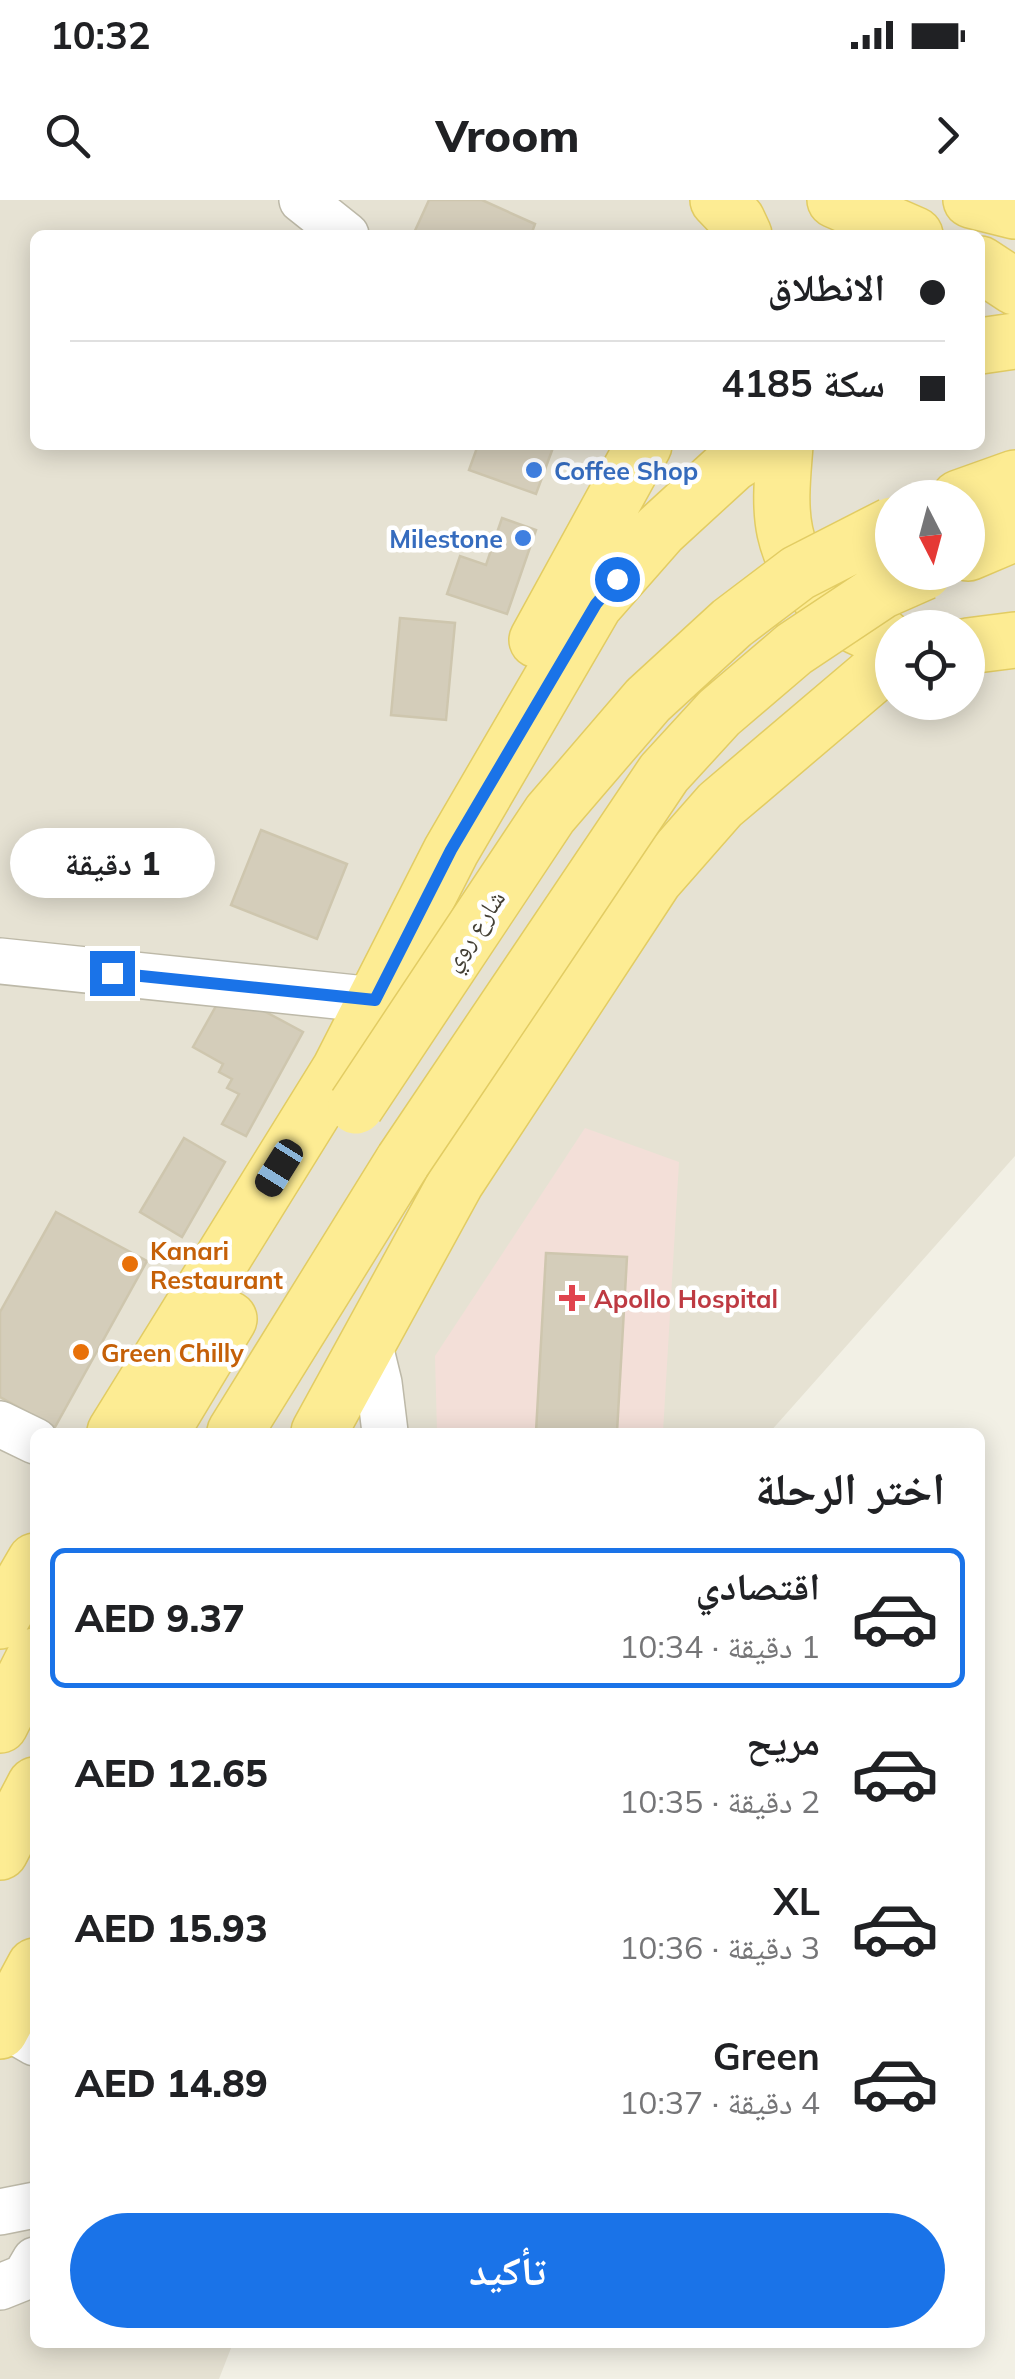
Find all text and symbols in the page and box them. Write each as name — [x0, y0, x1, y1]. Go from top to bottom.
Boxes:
text: 10:32 — [50, 11, 151, 59]
text: Vroom — [436, 107, 579, 163]
icon: search — [40, 108, 95, 163]
icon: forward — [920, 108, 975, 163]
text: الانطلاق — [767, 263, 885, 311]
text: سكة 4185 — [721, 359, 885, 407]
place label: Coffee Shop — [554, 455, 698, 486]
marker: Coffee Shop — [523, 459, 545, 481]
north arrow — [875, 480, 985, 590]
map controls — [875, 480, 985, 720]
place label: Milestone — [389, 523, 503, 554]
marker: Milestone — [512, 527, 534, 549]
route start — [595, 557, 640, 602]
button: locate — [875, 610, 985, 720]
callout: 1 دقيقة — [9, 828, 214, 898]
text: 1 دقيقة — [65, 843, 160, 883]
street label: شارع روي — [435, 884, 516, 979]
route end — [90, 951, 135, 996]
car — [250, 1135, 308, 1201]
place label: Kanari Restaurant — [150, 1235, 283, 1295]
marker: Kanari Restaurant — [119, 1253, 141, 1275]
place label: Apollo Hospital — [594, 1283, 778, 1314]
marker: Apollo Hospital — [559, 1285, 585, 1311]
place label: Green Chilly — [101, 1337, 244, 1368]
marker: Green Chilly — [70, 1341, 92, 1363]
text: اختر الرحلة — [755, 1460, 945, 1516]
text: اقتصادي — [696, 1562, 820, 1610]
icon: car — [850, 1573, 940, 1663]
text: AED 9.37 — [75, 1594, 245, 1642]
text: 1 دقيقة · 10:34 — [619, 1626, 820, 1666]
text: مريح — [746, 1717, 820, 1765]
icon: car — [850, 1728, 940, 1818]
text: AED 12.65 — [75, 1749, 268, 1797]
text: 2 دقيقة · 10:35 — [619, 1781, 820, 1821]
text: XL — [773, 1877, 820, 1925]
icon: car — [850, 1883, 940, 1973]
text: AED 15.93 — [75, 1904, 268, 1952]
text: 3 دقيقة · 10:36 — [619, 1927, 820, 1967]
text: Green — [713, 2032, 820, 2080]
icon: car — [850, 2038, 940, 2128]
text: AED 14.89 — [75, 2059, 268, 2107]
text: 4 دقيقة · 10:37 — [619, 2082, 820, 2122]
button: تأكيد — [70, 2213, 945, 2328]

